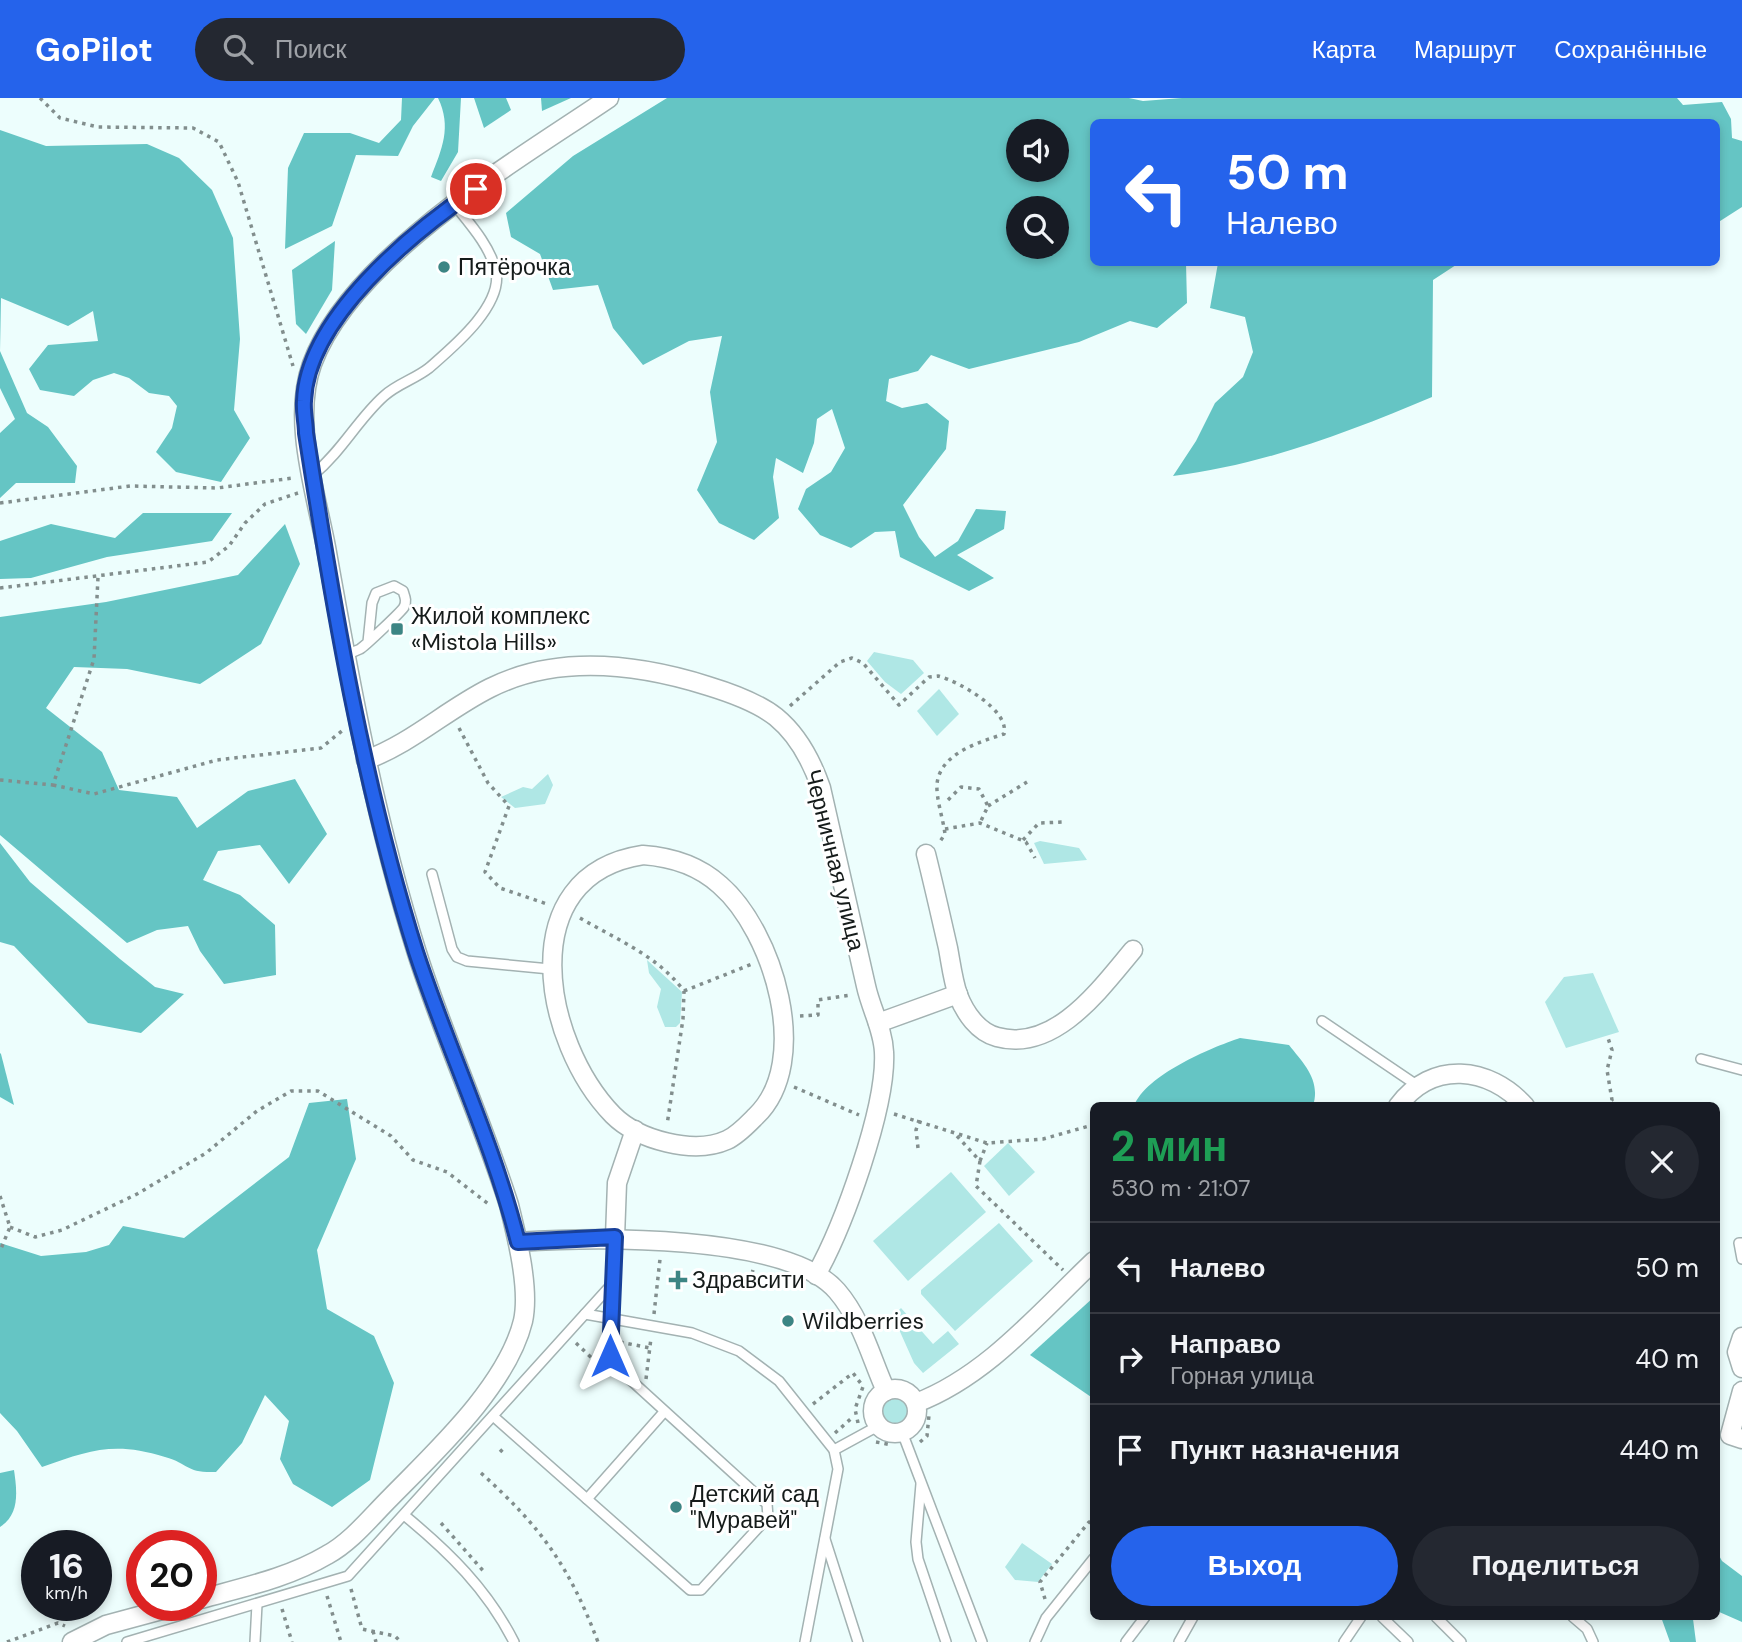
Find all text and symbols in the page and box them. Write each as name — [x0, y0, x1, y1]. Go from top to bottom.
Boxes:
search box — [195, 18, 685, 81]
text: GoPilot — [35, 28, 153, 71]
icon: search — [219, 30, 257, 68]
text: Поиск — [275, 32, 347, 66]
text: Карта — [1312, 34, 1376, 65]
text: Маршрут — [1414, 34, 1516, 65]
text: Сохранённые — [1554, 34, 1707, 65]
map controls — [1006, 119, 1069, 259]
button: sound — [1006, 119, 1069, 182]
text: 50 m — [1226, 140, 1349, 204]
icon: left — [1111, 147, 1202, 238]
pin — [446, 159, 506, 219]
icon: arrive — [457, 170, 495, 208]
button: search — [1006, 196, 1069, 259]
text: Налево — [1226, 202, 1338, 244]
place label: Пятёрочка — [458, 252, 571, 282]
marker: Пятёрочка — [436, 259, 452, 275]
place label: Жилой комплекс «Mistola Hills» — [411, 601, 590, 657]
marker: Жилой комплекс «Mistola Hills» — [389, 621, 405, 637]
street label: Черничная улица — [798, 766, 872, 954]
text: 2 мин — [1111, 1119, 1227, 1174]
button: close — [1625, 1125, 1699, 1199]
text: 530 m · 21:07 — [1111, 1173, 1251, 1203]
icon: left — [1111, 1249, 1149, 1287]
text: Налево — [1170, 1251, 1265, 1285]
text: 50 m — [1635, 1251, 1699, 1285]
place label: Здравсити — [692, 1265, 805, 1295]
marker: Здравсити — [670, 1272, 686, 1288]
place label: Wildberries — [802, 1306, 924, 1336]
marker: Wildberries — [780, 1313, 796, 1329]
position arrow — [573, 1319, 647, 1393]
text: Направо — [1170, 1327, 1281, 1361]
icon: right — [1111, 1340, 1149, 1378]
text: 40 m — [1635, 1342, 1699, 1376]
text: Горная улица — [1170, 1361, 1314, 1391]
icon: arrive — [1111, 1431, 1149, 1469]
text: Пункт назначения — [1170, 1433, 1400, 1467]
text: 440 m — [1620, 1433, 1699, 1467]
place label: Детский сад "Муравей" — [690, 1479, 820, 1535]
marker: Детский сад "Муравей" — [668, 1499, 684, 1515]
button: Выход — [1111, 1526, 1398, 1606]
button: Поделиться — [1412, 1526, 1699, 1606]
speed limit sign: 20 — [126, 1530, 217, 1621]
text: 16 — [49, 1543, 84, 1589]
text: km/h — [45, 1581, 88, 1605]

